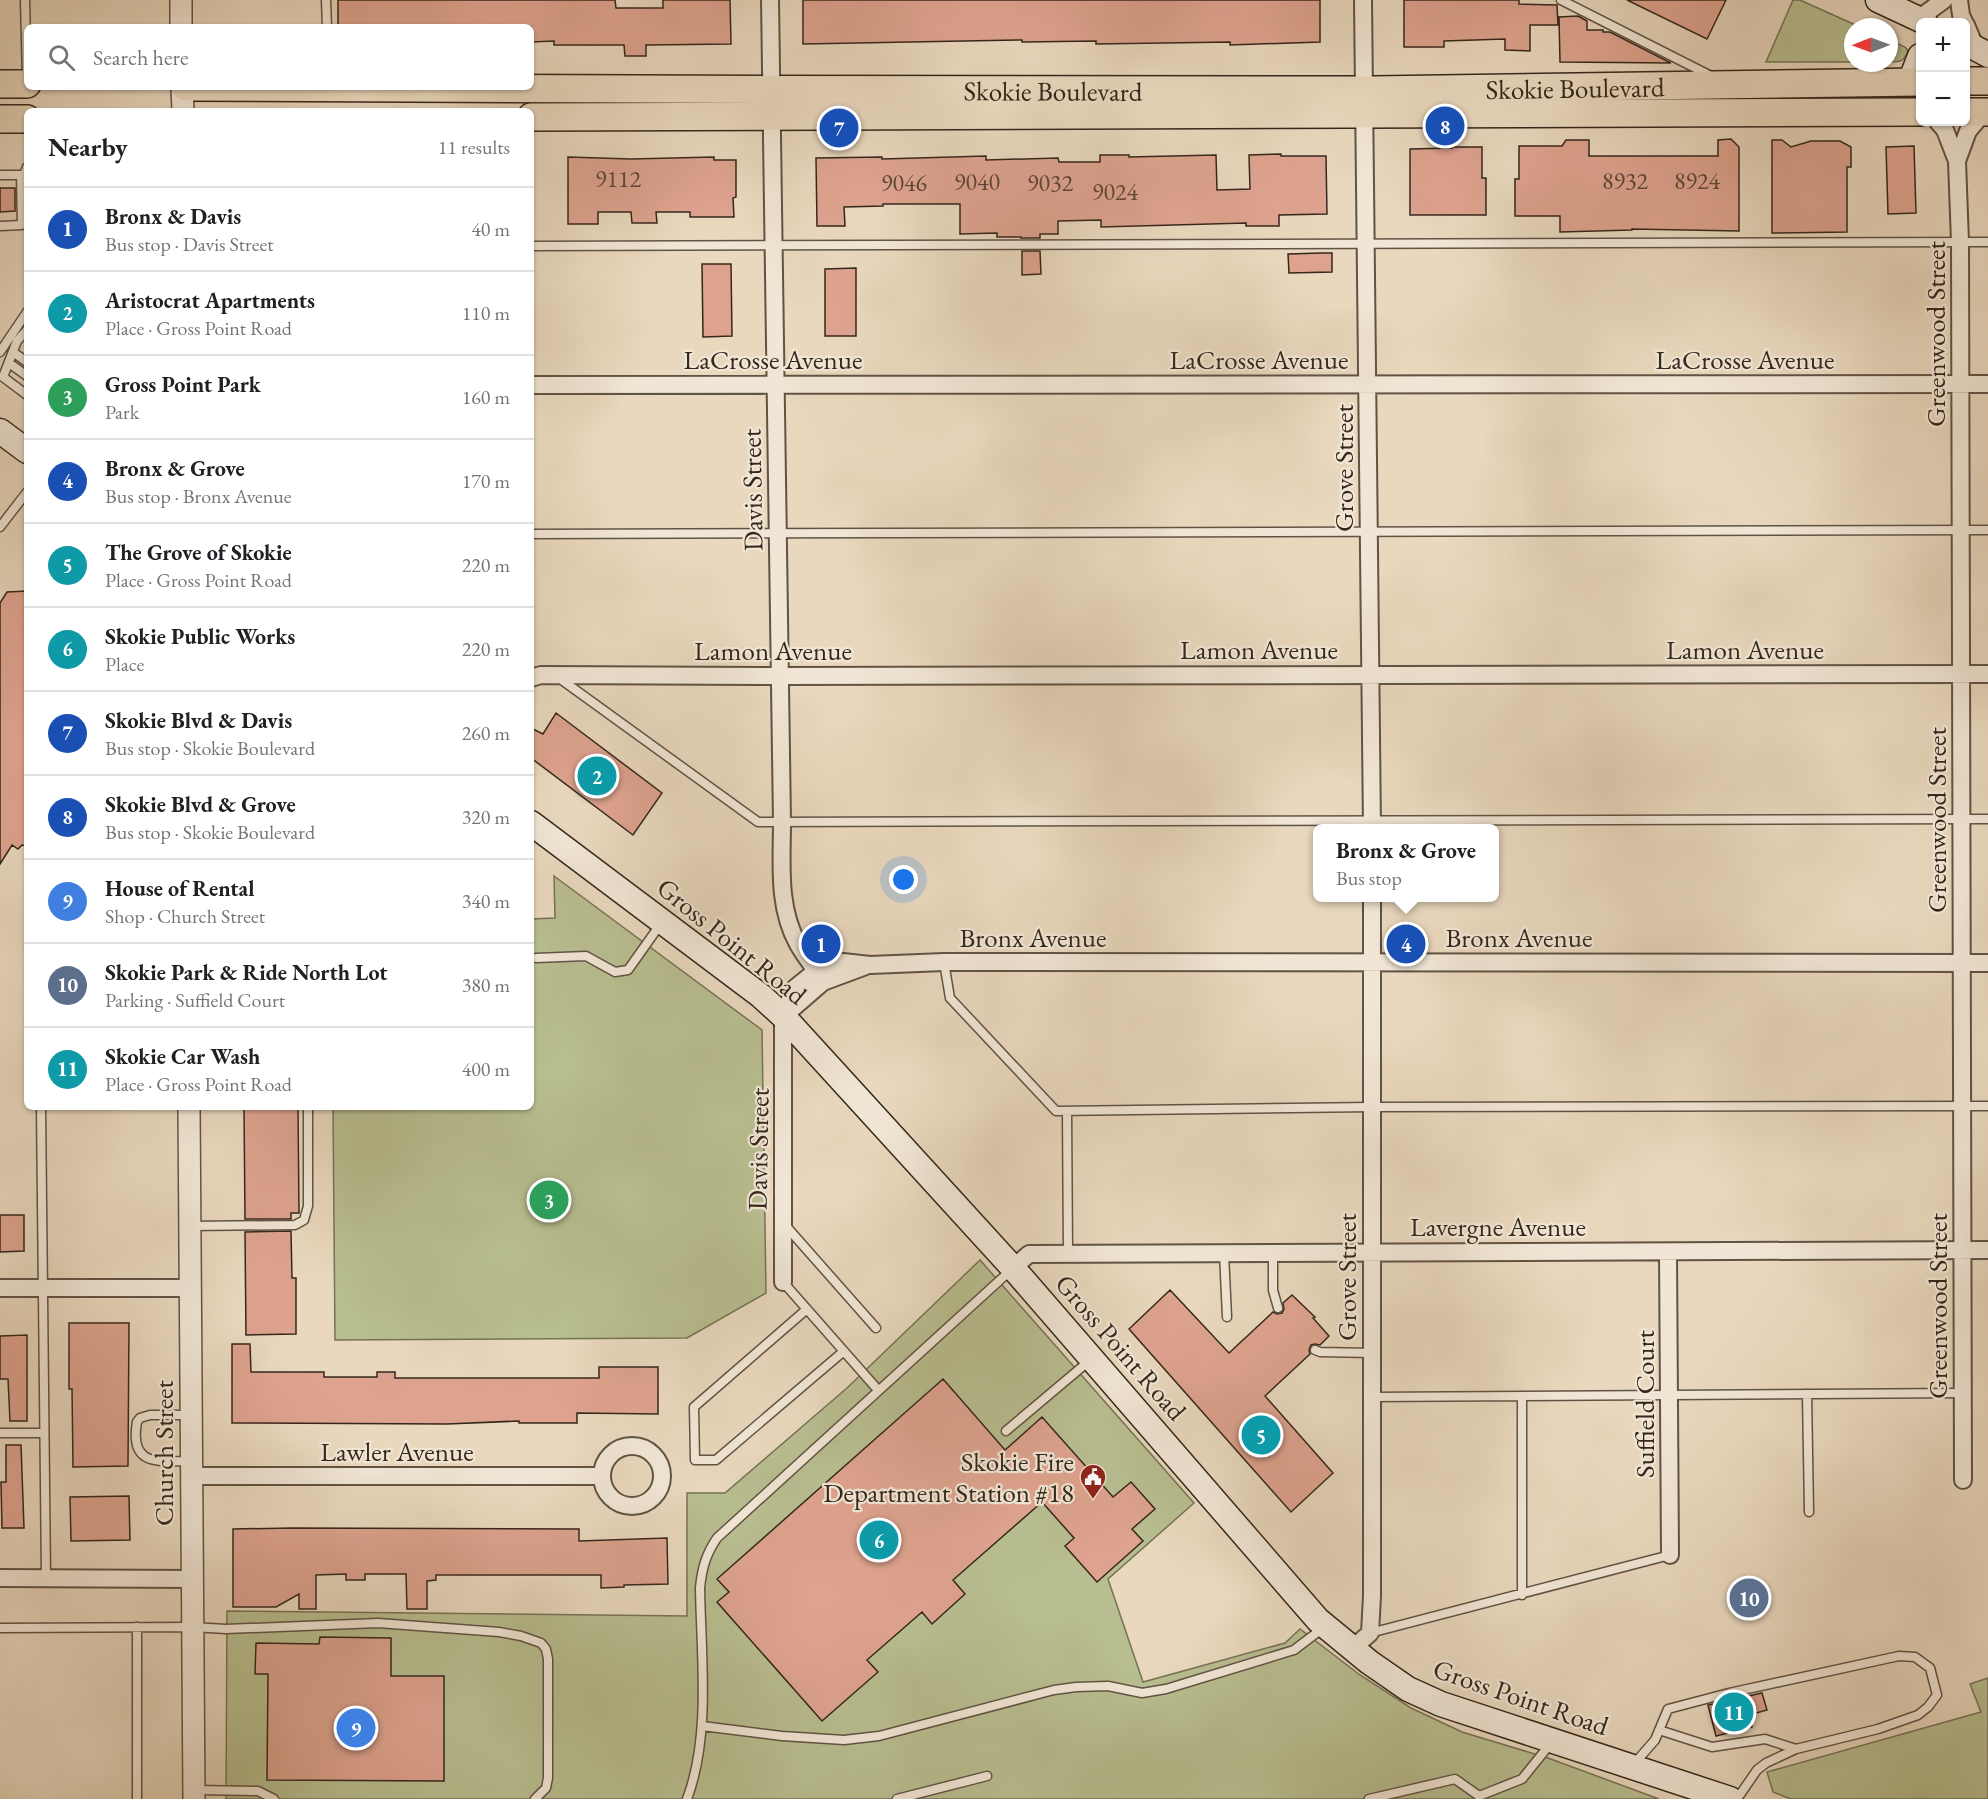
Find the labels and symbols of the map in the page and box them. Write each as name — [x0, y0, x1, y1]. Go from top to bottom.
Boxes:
north arrow — [1844, 18, 1898, 72]
street label: Skokie Boulevard — [1485, 69, 1665, 106]
street label: Skokie Boulevard — [964, 73, 1143, 108]
pin: 8 — [1426, 104, 1464, 148]
pin: 7 — [820, 106, 858, 150]
house number: 9112 — [595, 163, 642, 194]
house number: 8932 — [1602, 165, 1649, 196]
house number: 8924 — [1674, 165, 1721, 196]
house number: 9040 — [954, 166, 1000, 197]
house number: 9046 — [881, 167, 927, 198]
house number: 9032 — [1027, 167, 1074, 198]
house number: 9024 — [1092, 176, 1139, 207]
street label: Greenwood Street — [1918, 240, 1953, 427]
street label: LaCrosse Avenue — [684, 342, 862, 377]
street label: LaCrosse Avenue — [1170, 342, 1348, 377]
street label: LaCrosse Avenue — [1656, 342, 1834, 377]
street label: Grove Street — [1326, 403, 1361, 532]
street label: Davis Street — [733, 428, 771, 552]
street label: Lamon Avenue — [1180, 632, 1338, 667]
street label: Lamon Avenue — [1666, 632, 1824, 667]
street label: Lamon Avenue — [694, 633, 852, 668]
street label: Greenwood Street — [1919, 726, 1954, 913]
pin: 2 — [578, 754, 616, 798]
your location — [889, 865, 918, 894]
street label: Gross Point Road — [650, 870, 814, 1012]
street label: Bronx Avenue — [960, 920, 1107, 955]
street label: Bronx Avenue — [1446, 920, 1593, 955]
pin: 1 — [802, 922, 840, 966]
pin: 4 — [1386, 922, 1426, 966]
street label: Davis Street — [739, 1087, 777, 1211]
pin: 3 — [530, 1178, 568, 1222]
street label: Lavergne Avenue — [1410, 1209, 1586, 1244]
street label: Grove Street — [1329, 1212, 1364, 1341]
street label: Greenwood Street — [1920, 1212, 1955, 1399]
street label: Gross Point Road — [1048, 1266, 1194, 1428]
street label: Suffield Court — [1627, 1329, 1662, 1478]
street label: Church Street — [146, 1380, 181, 1526]
pin: 5 — [1242, 1412, 1280, 1458]
street label: Lawler Avenue — [320, 1434, 474, 1469]
place label: Skokie Fire Department Station #18 — [823, 1444, 1074, 1510]
public building icon: Skokie Fire Department Station #18 — [1078, 1462, 1108, 1500]
pin: 6 — [860, 1518, 898, 1562]
pin: 10 — [1730, 1576, 1768, 1620]
street label: Gross Point Road — [1429, 1651, 1614, 1743]
pin: 11 — [1714, 1690, 1754, 1734]
pin: 9 — [336, 1706, 376, 1750]

